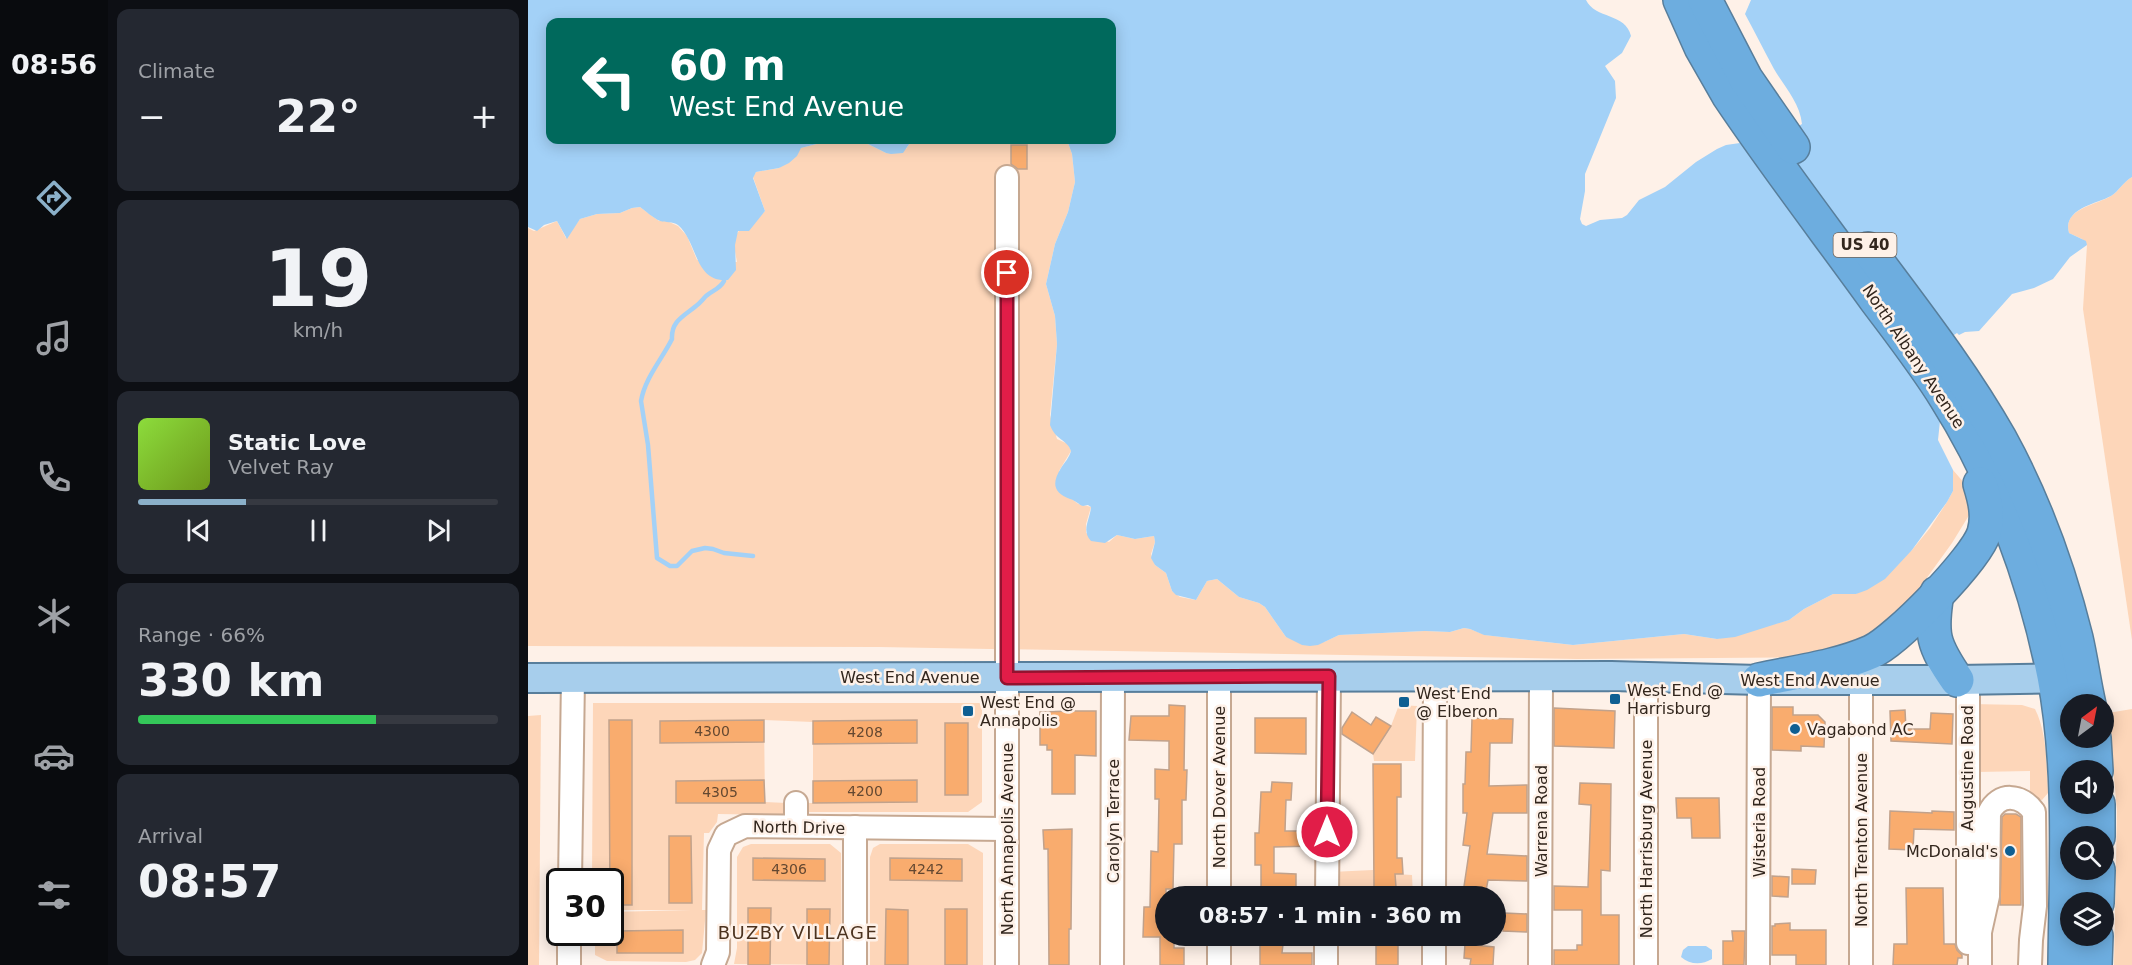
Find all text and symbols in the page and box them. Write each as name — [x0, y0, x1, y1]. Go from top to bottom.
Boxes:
text: 60 m — [669, 41, 786, 90]
icon: left — [570, 42, 648, 120]
text: 08:56 — [11, 49, 97, 80]
text: Climate — [138, 59, 215, 83]
text: 22° — [275, 90, 361, 143]
text: West End Avenue — [669, 91, 904, 122]
text: − — [138, 97, 166, 136]
text: + — [470, 97, 498, 136]
icon: directions — [33, 177, 75, 219]
road number: US 40 — [1834, 233, 1896, 257]
text: 19 — [264, 234, 372, 324]
pin — [981, 247, 1032, 298]
icon: arrive — [990, 256, 1023, 289]
street label: North Albany Avenue — [1858, 281, 1969, 432]
icon: music — [33, 317, 75, 359]
text: km/h — [293, 318, 343, 342]
text: Static Love — [228, 430, 366, 455]
text: Velvet Ray — [228, 455, 334, 479]
icon: phone — [33, 456, 75, 498]
icon: previous — [182, 514, 215, 547]
icon: pause — [302, 514, 335, 547]
icon: next — [422, 514, 455, 547]
icon: climate — [33, 595, 75, 637]
text: Range · 66% — [138, 623, 265, 647]
text: 330 km — [138, 654, 324, 707]
street label: West End Avenue — [840, 668, 980, 687]
street label: West End Avenue — [1740, 671, 1880, 690]
place label: West End @ Harrisburg — [1627, 681, 1723, 718]
place label: West End @ Elberon — [1416, 684, 1498, 721]
marker: West End @ Harrisburg — [1608, 692, 1622, 706]
place label: West End @ Annapolis — [980, 693, 1076, 730]
north arrow — [2060, 694, 2114, 748]
map controls — [2060, 694, 2114, 946]
marker: West End @ Elberon — [1397, 695, 1411, 709]
marker: West End @ Annapolis — [961, 704, 975, 718]
street label: Augustine Road — [1958, 705, 1977, 831]
street label: North Dover Avenue — [1210, 706, 1229, 868]
place label: Vagabond AC — [1807, 720, 1914, 739]
marker: Vagabond AC — [1788, 722, 1802, 736]
house number: 4300 — [694, 723, 730, 739]
house number: 4208 — [847, 724, 883, 740]
icon: car — [33, 735, 75, 777]
street label: North Harrisburg Avenue — [1637, 740, 1656, 938]
street label: North Annapolis Avenue — [998, 743, 1017, 935]
street label: North Trenton Avenue — [1852, 753, 1871, 927]
street label: Carolyn Terrace — [1104, 759, 1123, 883]
button: sound — [2060, 760, 2114, 814]
street label: Warrena Road — [1532, 765, 1551, 877]
street label: Wisteria Road — [1750, 767, 1769, 877]
house number: 4200 — [847, 783, 883, 799]
house number: 4305 — [702, 784, 738, 800]
position arrow — [1295, 800, 1359, 864]
street label: North Drive — [753, 817, 845, 838]
text: Arrival — [138, 824, 203, 848]
button: search — [2060, 826, 2114, 880]
place label: McDonald's — [1906, 842, 1998, 861]
marker: McDonald's — [2003, 844, 2017, 858]
text: 08:57 — [138, 855, 281, 908]
house number: 4306 — [771, 861, 807, 877]
house number: 4242 — [908, 861, 944, 877]
speed limit sign: 30 — [546, 868, 624, 946]
icon: filters — [33, 874, 75, 916]
button: layers — [2060, 892, 2114, 946]
text: 08:57 · 1 min · 360 m — [1199, 903, 1462, 928]
district label: BUZBY VILLAGE — [718, 922, 878, 943]

